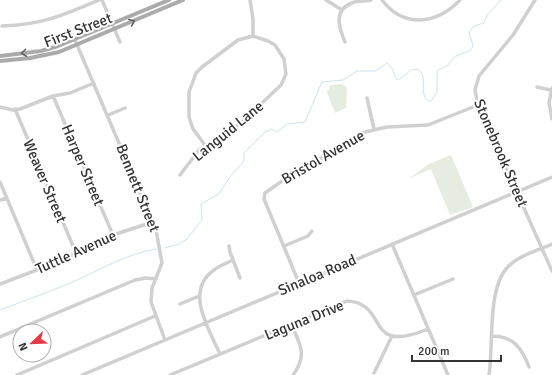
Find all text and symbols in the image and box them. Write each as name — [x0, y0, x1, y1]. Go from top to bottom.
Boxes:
street label: First Street — [41, 9, 115, 51]
one-way arrow — [129, 18, 136, 26]
one-way arrow — [21, 48, 27, 57]
street label: Stonebrook Street — [470, 96, 532, 210]
street label: Languid Lane — [189, 97, 267, 165]
street label: Harper Street — [58, 122, 108, 208]
street label: Bristol Avenue — [278, 126, 368, 188]
street label: Weaver Street — [19, 136, 71, 226]
street label: Bennett Street — [112, 141, 164, 235]
street label: Tuttle Avenue — [33, 226, 119, 278]
street label: Sinaloa Road — [275, 250, 359, 300]
street label: Laguna Drive — [262, 296, 346, 344]
north arrow — [12, 323, 52, 363]
scale bar — [412, 337, 501, 363]
text: N — [16, 341, 31, 353]
text: 200 m — [418, 344, 450, 359]

